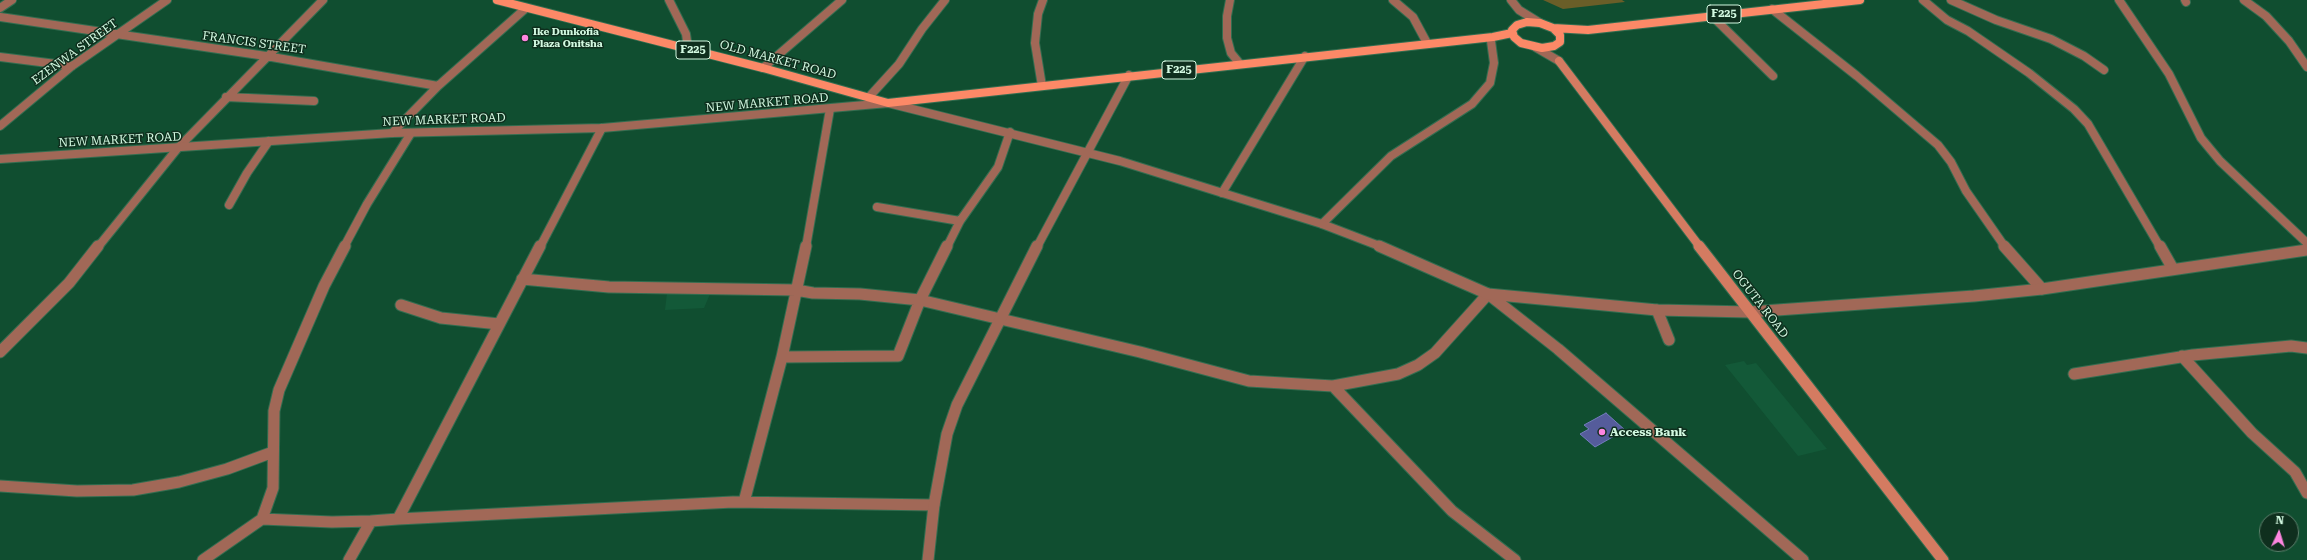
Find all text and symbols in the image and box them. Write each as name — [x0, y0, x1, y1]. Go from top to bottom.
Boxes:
road number: F225 — [1707, 5, 1741, 23]
street label: EZENWA STREET — [29, 16, 121, 88]
place label: Ike Dunkofia Plaza Onitsha — [533, 26, 603, 50]
street label: FRANCIS STREET — [201, 29, 307, 57]
marker: Ike Dunkofia Plaza Onitsha — [520, 33, 530, 43]
street label: OLD MARKET ROAD — [718, 38, 838, 82]
road number: F225 — [676, 41, 710, 59]
road number: F225 — [1162, 61, 1196, 79]
street label: NEW MARKET ROAD — [705, 90, 829, 116]
street label: NEW MARKET ROAD — [382, 111, 506, 129]
street label: NEW MARKET ROAD — [58, 130, 182, 150]
street label: OGUTA ROAD — [1729, 267, 1791, 341]
place label: Access Bank — [1610, 425, 1687, 439]
marker: Access Bank — [1597, 427, 1607, 437]
north arrow — [2259, 512, 2299, 552]
text: N — [2275, 514, 2284, 527]

